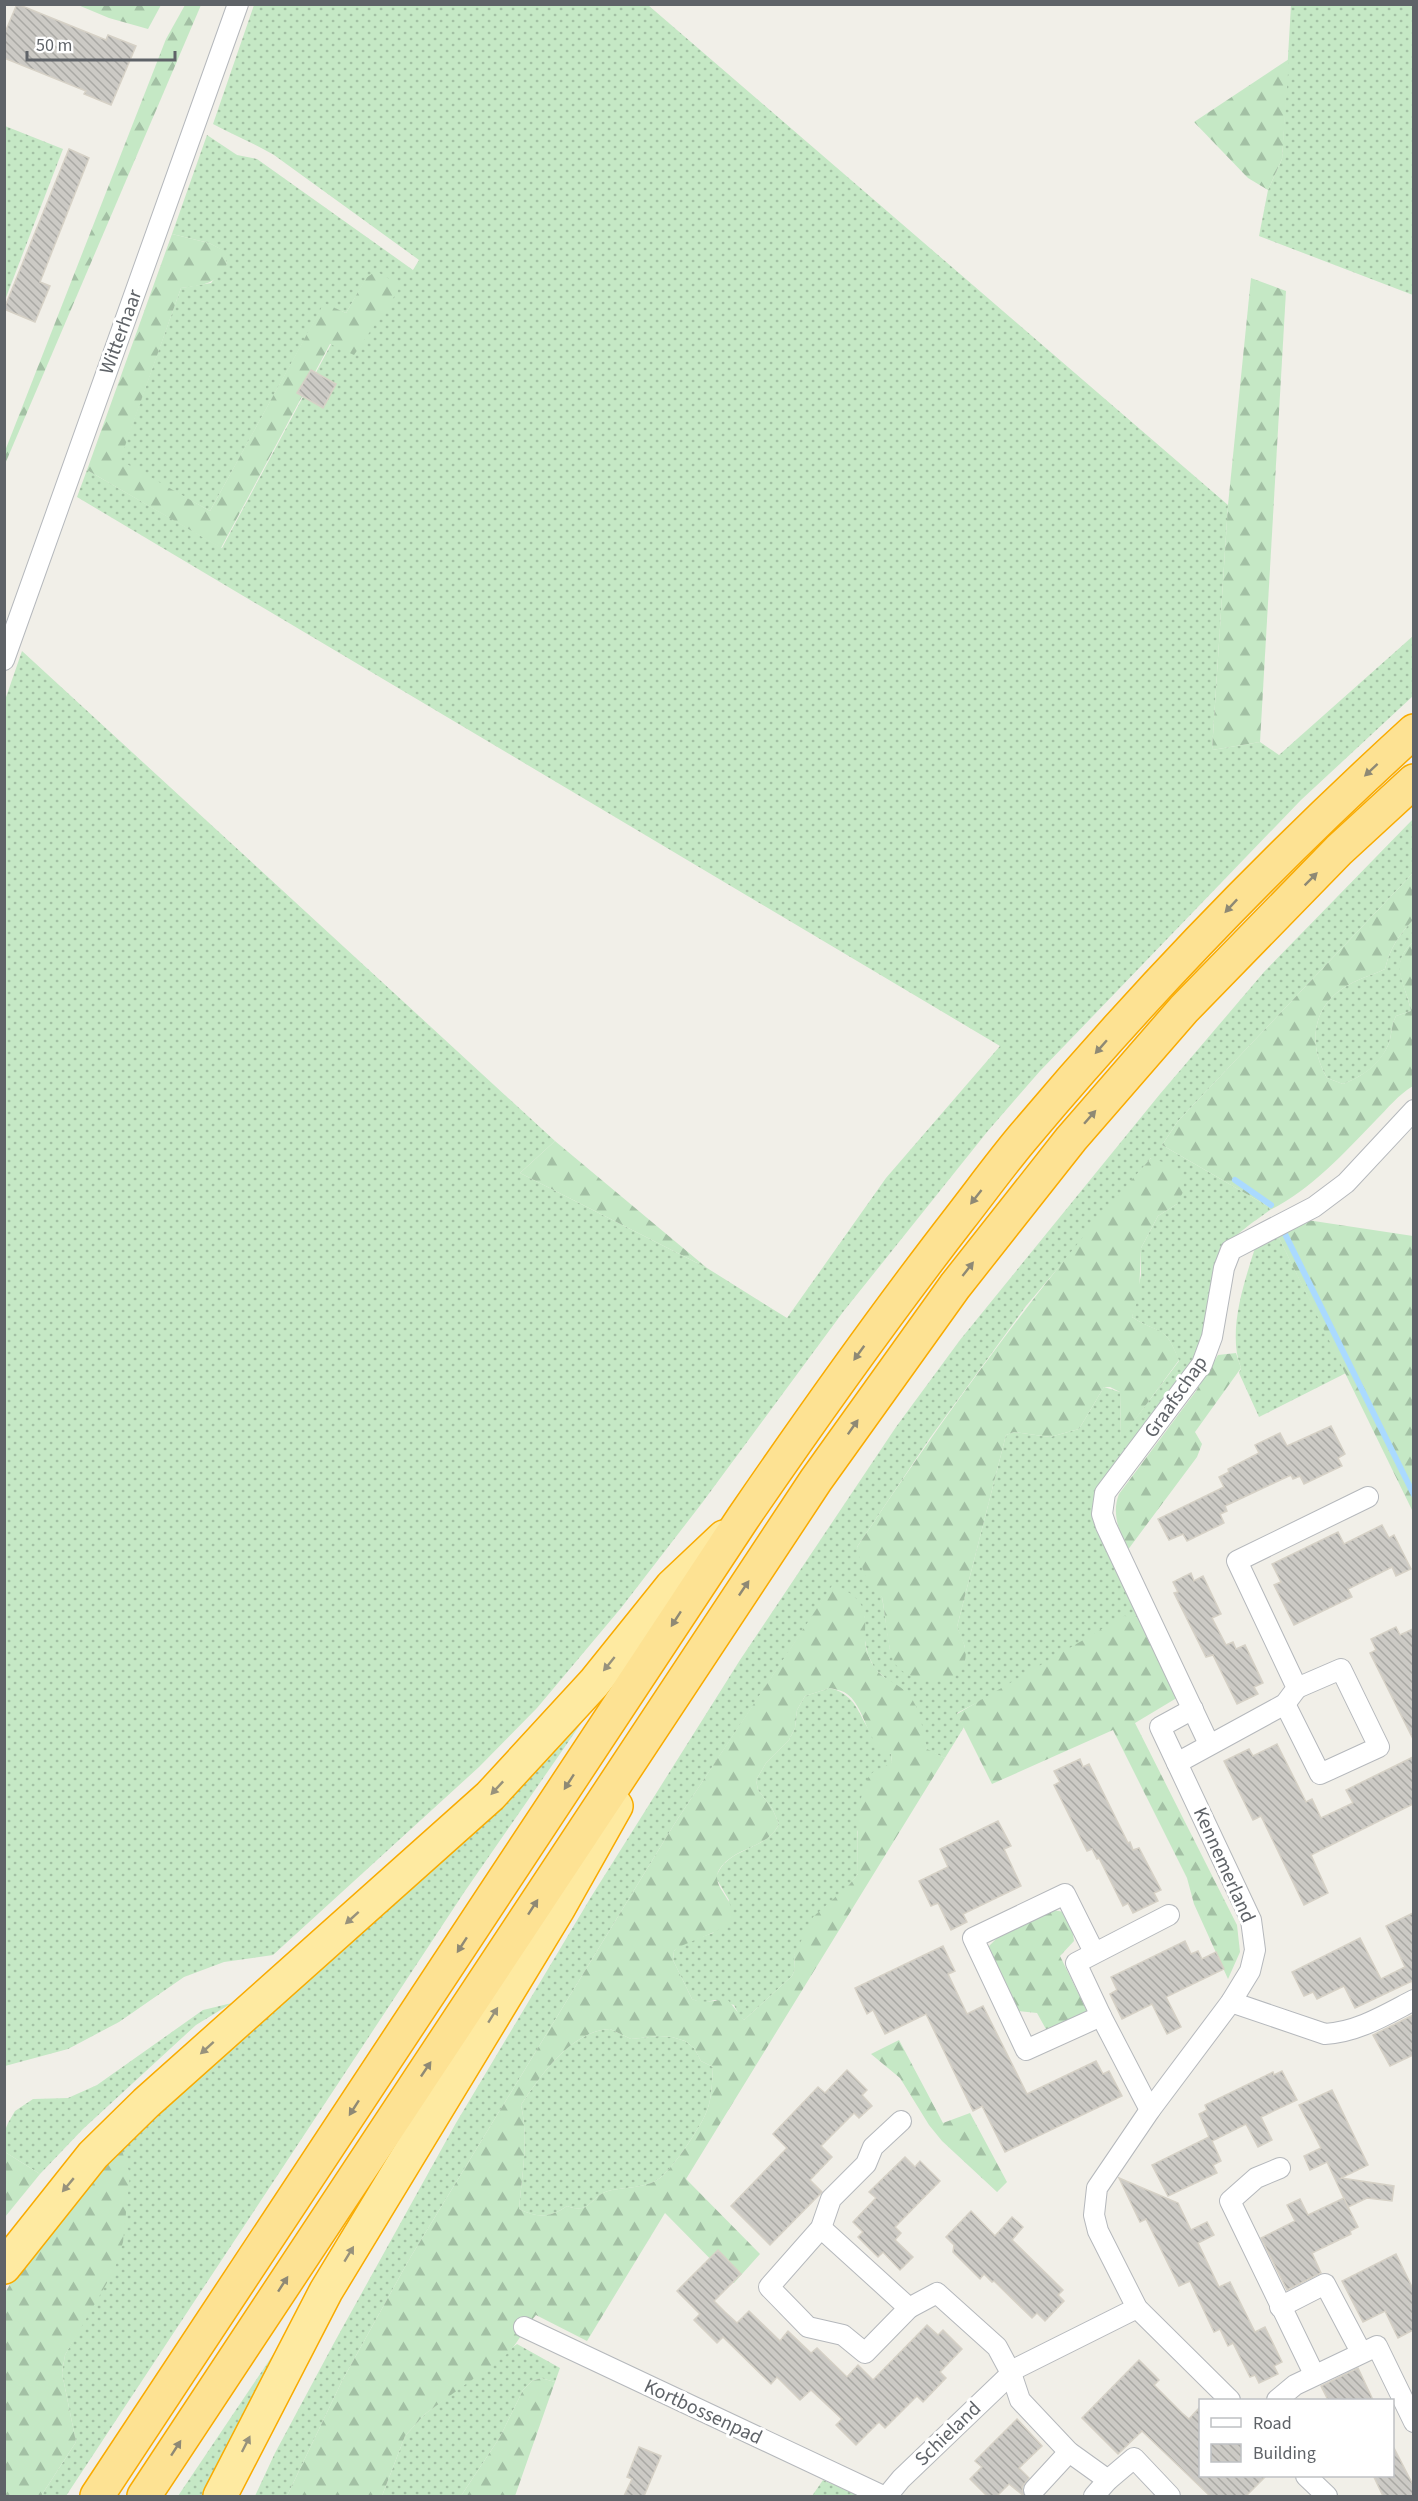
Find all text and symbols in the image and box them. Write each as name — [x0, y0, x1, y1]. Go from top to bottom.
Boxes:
scale bar — [27, 24, 176, 62]
text: 50 m — [36, 33, 72, 58]
street label: Witterhaar — [93, 286, 149, 378]
one-way arrow — [1363, 763, 1378, 777]
one-way arrow — [1303, 872, 1318, 886]
one-way arrow — [1224, 899, 1238, 913]
one-way arrow — [1094, 1039, 1107, 1055]
one-way arrow — [1083, 1110, 1096, 1125]
one-way arrow — [971, 1190, 983, 1205]
one-way arrow — [961, 1261, 974, 1277]
one-way arrow — [853, 1345, 865, 1360]
street label: Graafschap — [1137, 1350, 1215, 1444]
one-way arrow — [847, 1419, 858, 1435]
one-way arrow — [738, 1581, 750, 1597]
one-way arrow — [671, 1611, 682, 1628]
one-way arrow — [602, 1656, 615, 1672]
one-way arrow — [564, 1774, 575, 1790]
one-way arrow — [491, 1781, 505, 1795]
street label: Kennemerland — [1186, 1803, 1262, 1927]
one-way arrow — [527, 1899, 539, 1915]
one-way arrow — [345, 1911, 360, 1924]
one-way arrow — [456, 1937, 467, 1953]
one-way arrow — [487, 2007, 498, 2023]
one-way arrow — [200, 2041, 215, 2054]
one-way arrow — [420, 2062, 432, 2078]
one-way arrow — [348, 2099, 360, 2115]
one-way arrow — [62, 2177, 75, 2193]
one-way arrow — [343, 2246, 354, 2262]
one-way arrow — [277, 2277, 289, 2293]
street label: Kortbossenpad — [639, 2372, 767, 2452]
street label: Schieland — [909, 2395, 987, 2473]
legend — [1199, 2399, 1394, 2477]
text: Road — [1253, 2411, 1292, 2436]
one-way arrow — [242, 2436, 251, 2453]
one-way arrow — [171, 2439, 182, 2456]
text: Building — [1253, 2441, 1316, 2466]

